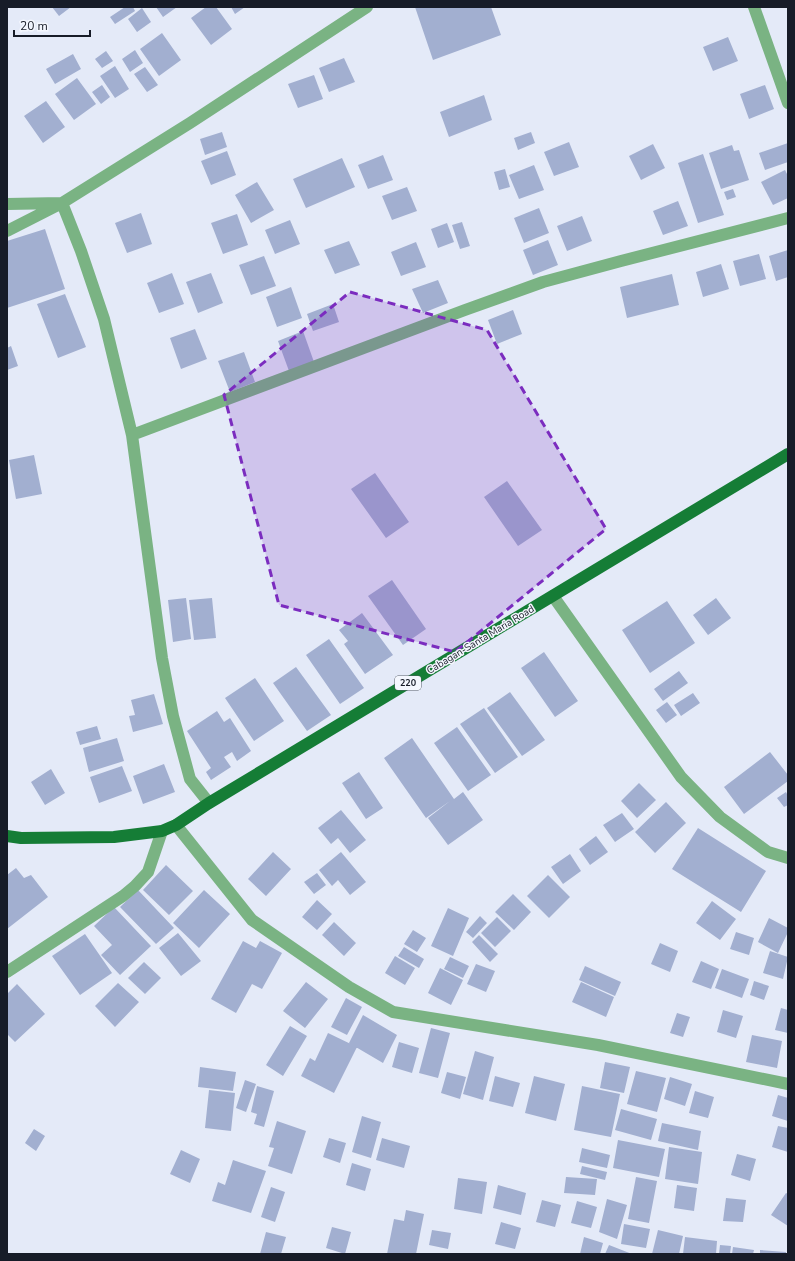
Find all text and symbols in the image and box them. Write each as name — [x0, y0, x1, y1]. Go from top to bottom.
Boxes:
scale bar — [14, 12, 90, 38]
text: 20 m — [20, 18, 48, 34]
street label: Cabagan-Santa Maria Road — [424, 602, 537, 678]
road number: 220 — [395, 676, 421, 690]

